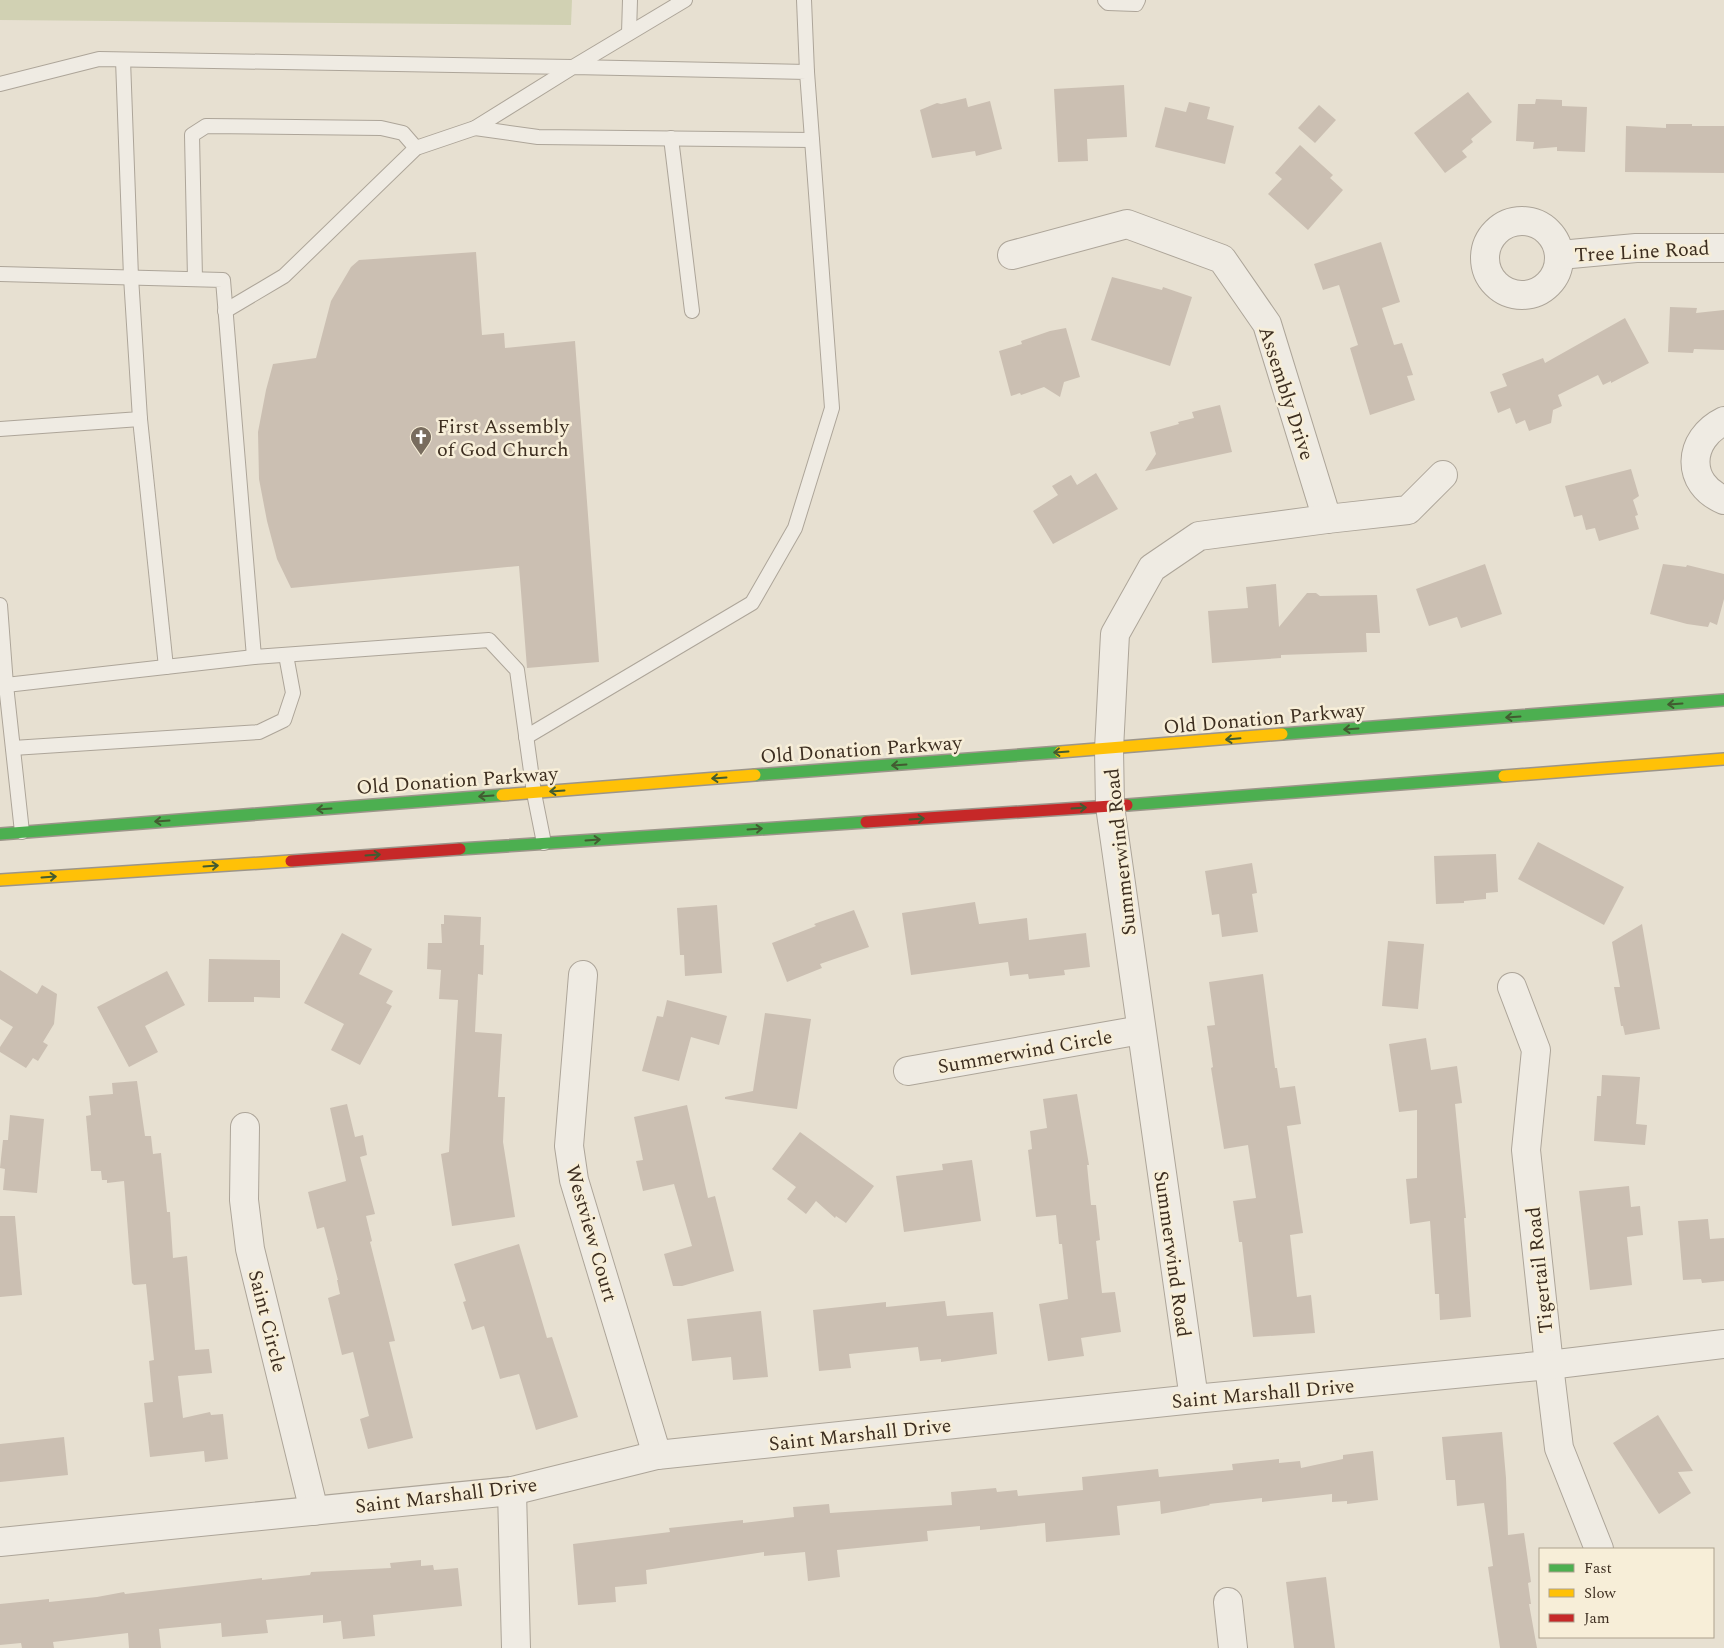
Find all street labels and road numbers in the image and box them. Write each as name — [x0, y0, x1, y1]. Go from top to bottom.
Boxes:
street label: Tree Line Road — [1574, 233, 1710, 271]
street label: Assembly Drive — [1250, 322, 1322, 464]
street label: Old Donation Parkway — [1162, 695, 1367, 743]
street label: Old Donation Parkway — [759, 728, 964, 772]
street label: Old Donation Parkway — [355, 759, 560, 803]
street label: Summerwind Road — [1097, 767, 1145, 937]
street label: Summerwind Circle — [935, 1022, 1115, 1082]
street label: Westview Court — [557, 1161, 625, 1305]
street label: Summerwind Road — [1145, 1169, 1199, 1339]
street label: Tigertail Road — [1518, 1205, 1562, 1335]
street label: Saint Circle — [240, 1267, 294, 1376]
street label: Saint Marshall Drive — [1170, 1371, 1356, 1417]
street label: Saint Marshall Drive — [767, 1410, 953, 1459]
street label: Saint Marshall Drive — [353, 1470, 539, 1522]

